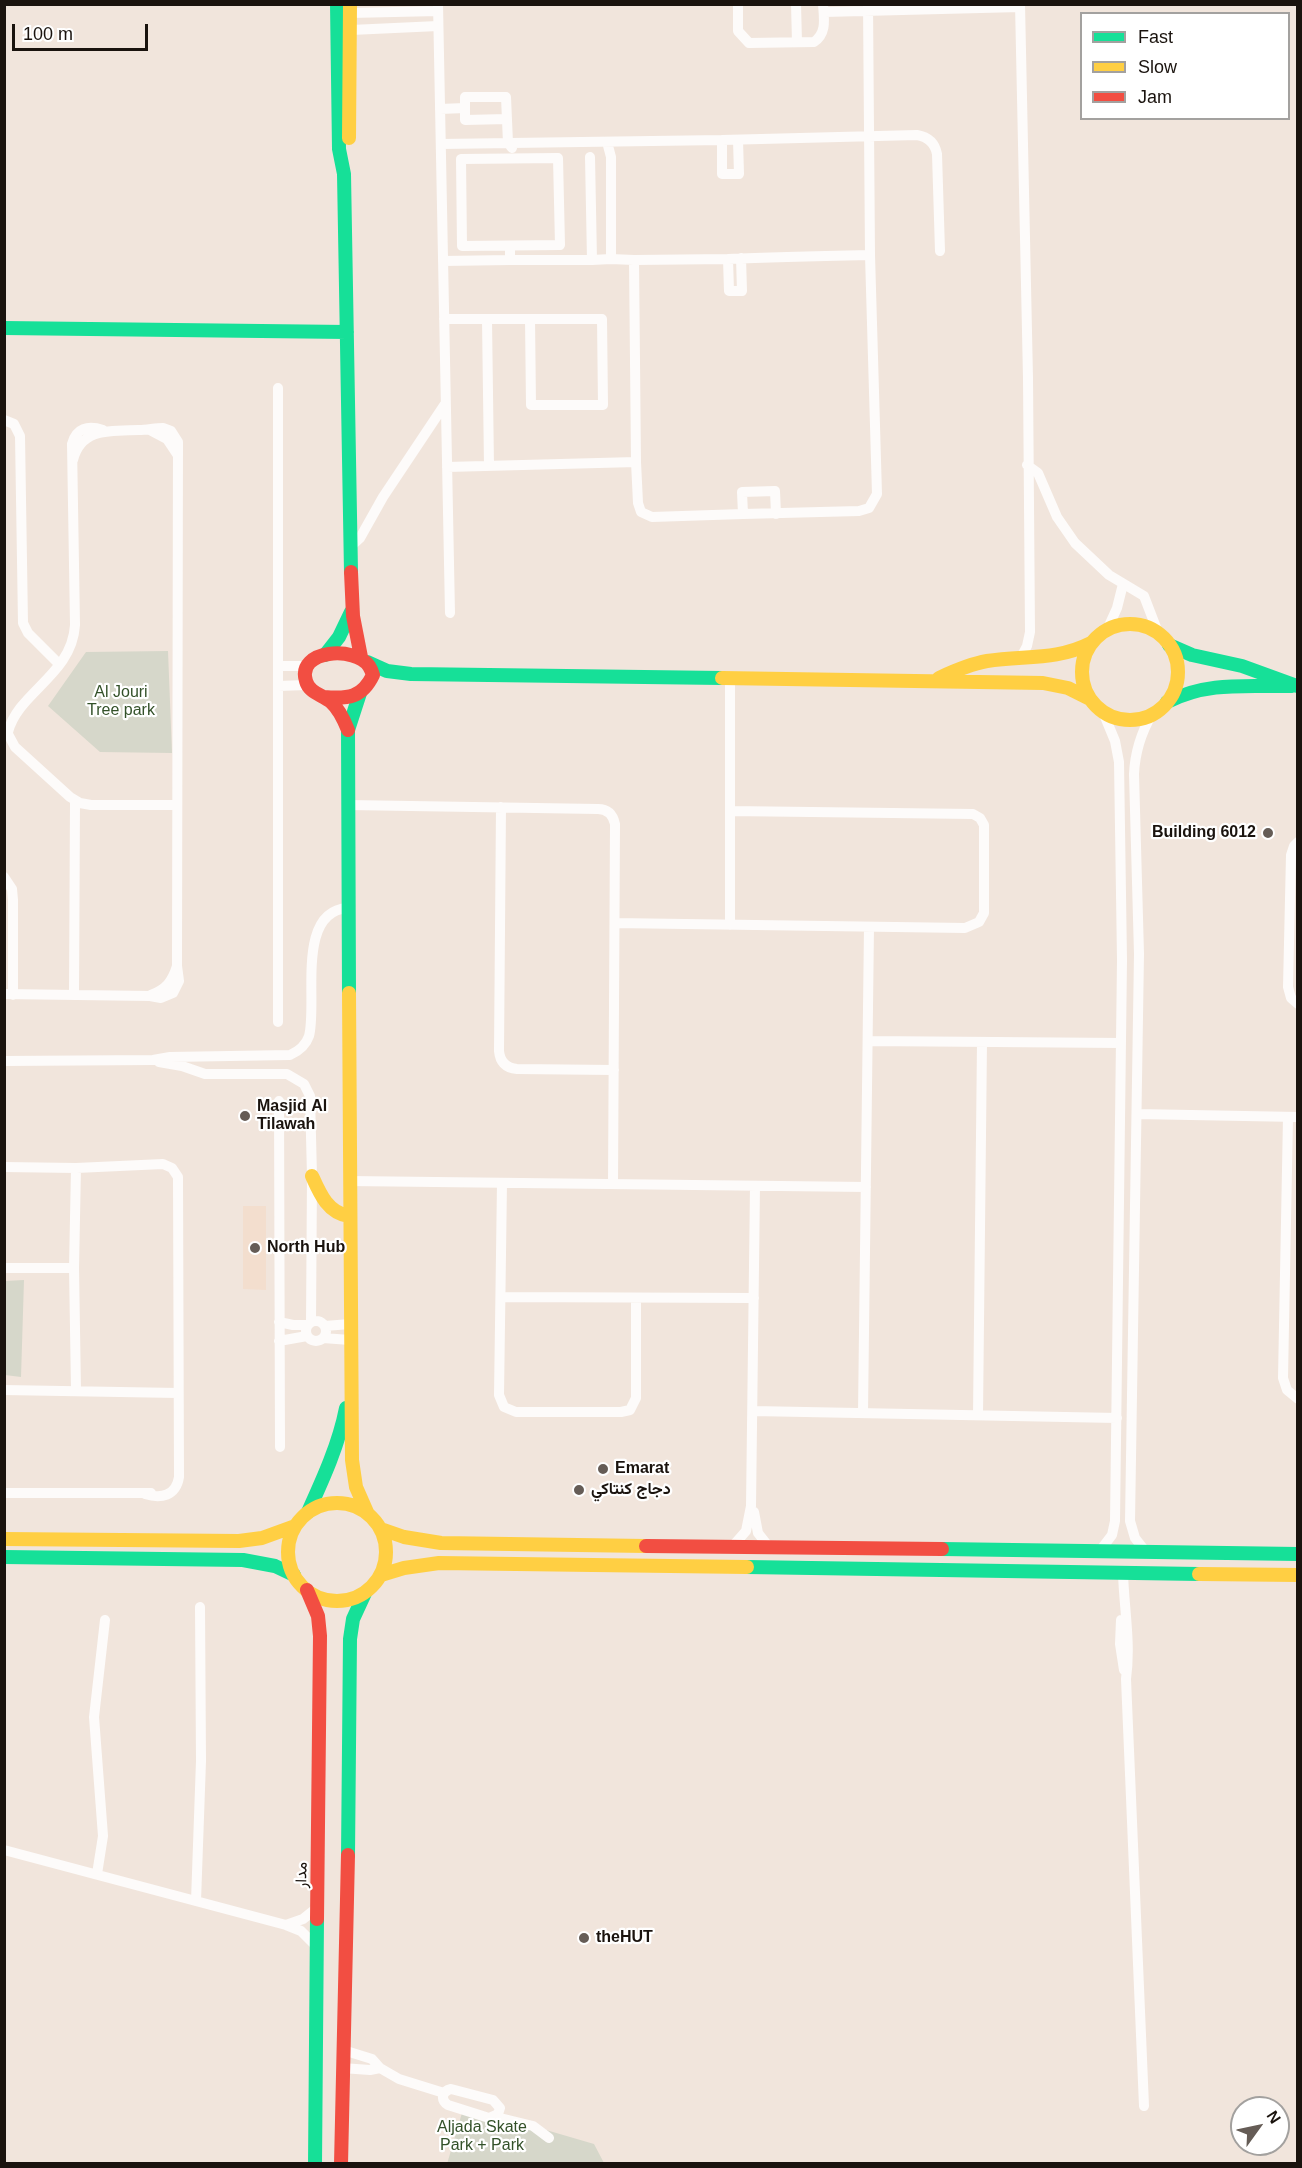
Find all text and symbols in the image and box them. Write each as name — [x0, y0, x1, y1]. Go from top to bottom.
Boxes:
scale bar — [15, 12, 152, 50]
legend — [1080, 12, 1290, 120]
text: 100 m — [23, 24, 73, 44]
text: Fast — [1138, 27, 1173, 47]
text: Slow — [1138, 57, 1177, 77]
text: Jam — [1138, 87, 1172, 107]
park label: Al Jouri Tree park — [87, 683, 155, 721]
place label: Building 6012 — [1152, 823, 1256, 843]
marker: Building 6012 — [1261, 826, 1275, 840]
place label: Masjid Al Tilawah — [257, 1097, 327, 1135]
marker: Masjid Al Tilawah — [238, 1109, 252, 1123]
place label: North Hub — [267, 1238, 345, 1258]
marker: North Hub — [248, 1241, 262, 1255]
place label: Emarat — [615, 1459, 669, 1479]
marker: Emarat — [596, 1462, 610, 1476]
place label: دجاج كنتاكي — [591, 1480, 671, 1500]
marker: دجاج كنتاكي — [572, 1483, 586, 1497]
street label: مدار — [292, 1862, 312, 1888]
place label: theHUT — [596, 1928, 653, 1948]
marker: theHUT — [577, 1931, 591, 1945]
north arrow — [1230, 2096, 1290, 2156]
text: N — [1264, 2108, 1284, 2126]
park label: Aljada Skate Park + Park — [437, 2118, 527, 2156]

